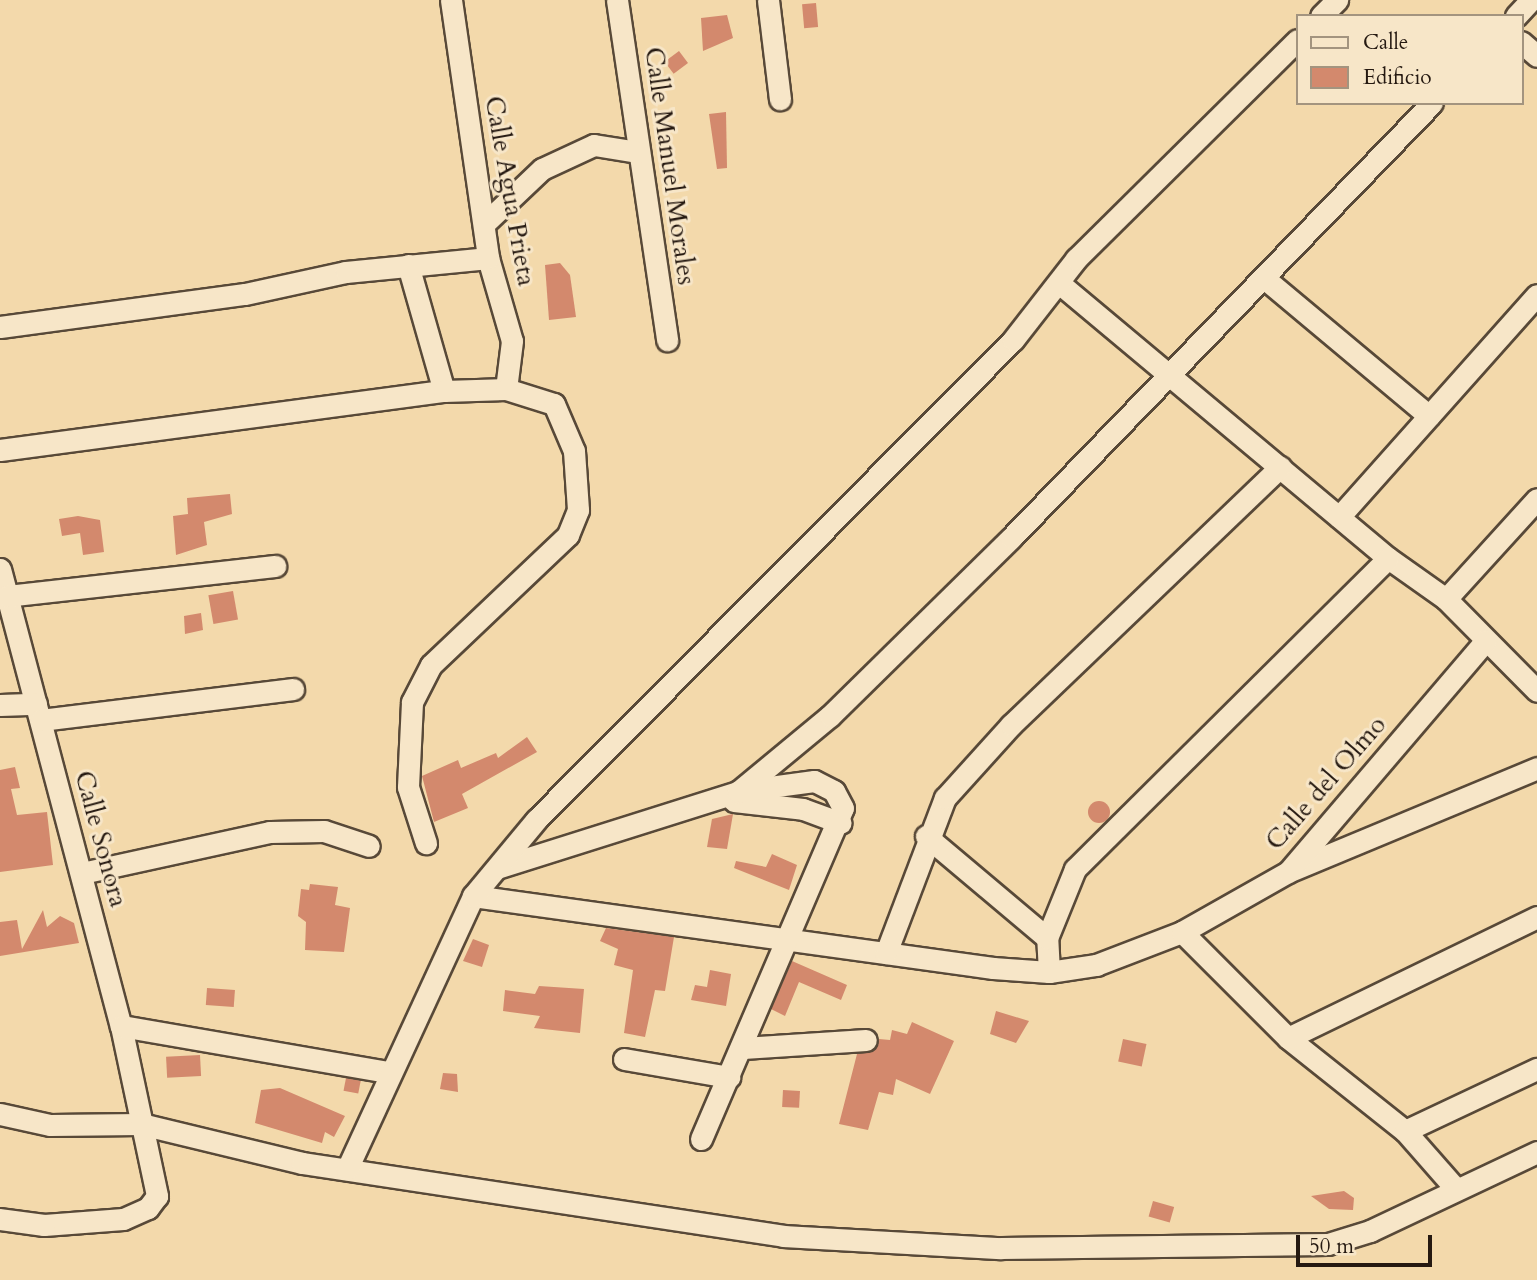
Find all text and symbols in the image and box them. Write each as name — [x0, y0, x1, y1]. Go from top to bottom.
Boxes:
legend — [1296, 14, 1523, 105]
text: Calle — [1363, 28, 1408, 57]
street label: Calle Manuel Morales — [638, 45, 702, 287]
text: Edificio — [1363, 63, 1432, 92]
street label: Calle Agua Prieta — [478, 94, 542, 288]
street label: Calle del Olmo — [1259, 710, 1393, 856]
street label: Calle Sonora — [68, 767, 134, 911]
scale bar — [1299, 1220, 1436, 1264]
text: 50 m — [1309, 1232, 1354, 1261]

